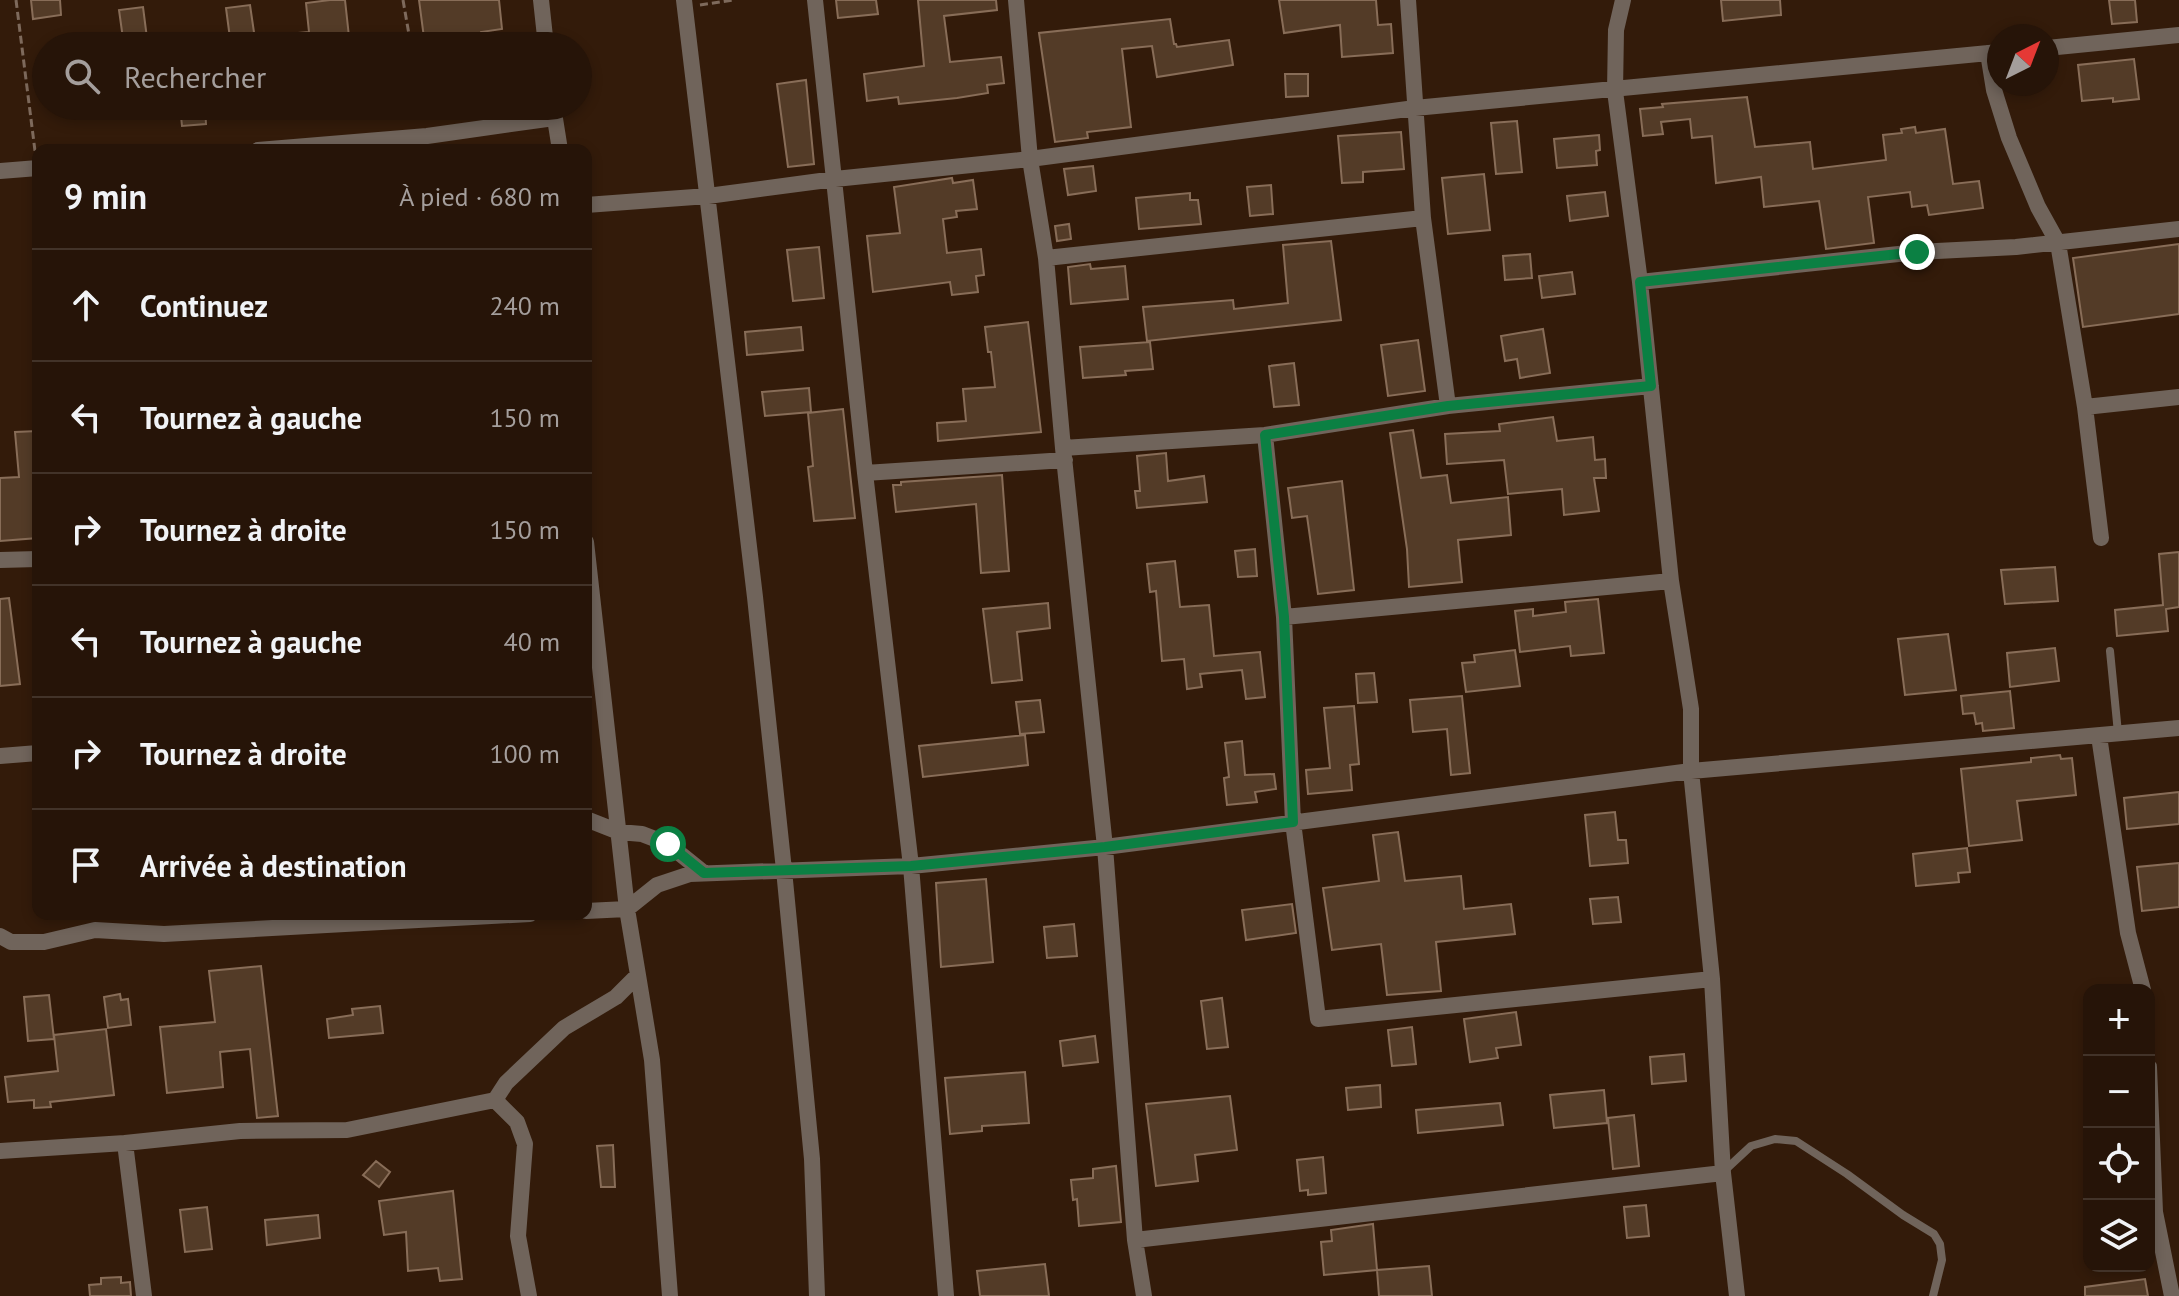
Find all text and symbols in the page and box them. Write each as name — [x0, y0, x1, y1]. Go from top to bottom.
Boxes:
north arrow — [1987, 24, 2059, 96]
search box — [32, 32, 592, 120]
icon: search — [60, 54, 104, 98]
text: Rechercher — [124, 57, 266, 96]
text: 9 min — [64, 174, 147, 218]
text: À pied · 680 m — [399, 180, 560, 213]
route end — [1899, 234, 1935, 270]
icon: ahead — [64, 283, 108, 327]
text: Continuez — [140, 286, 268, 325]
text: 240 m — [489, 289, 560, 322]
icon: left — [64, 395, 108, 439]
text: Tournez à gauche — [140, 398, 362, 437]
text: 150 m — [489, 401, 560, 434]
icon: right — [64, 507, 108, 551]
text: Tournez à droite — [140, 510, 347, 549]
text: 150 m — [489, 513, 560, 546]
icon: left — [64, 619, 108, 663]
text: Tournez à gauche — [140, 622, 362, 661]
text: 40 m — [504, 625, 560, 658]
icon: right — [64, 731, 108, 775]
text: Tournez à droite — [140, 734, 347, 773]
text: 100 m — [489, 737, 560, 770]
route start — [650, 826, 686, 862]
icon: arrive — [64, 843, 108, 887]
text: Arrivée à destination — [140, 846, 407, 885]
map controls — [2083, 984, 2155, 1272]
button: + — [2083, 984, 2155, 1056]
button: − — [2083, 1056, 2155, 1128]
button: locate — [2083, 1128, 2155, 1200]
button: layers — [2083, 1200, 2155, 1272]

